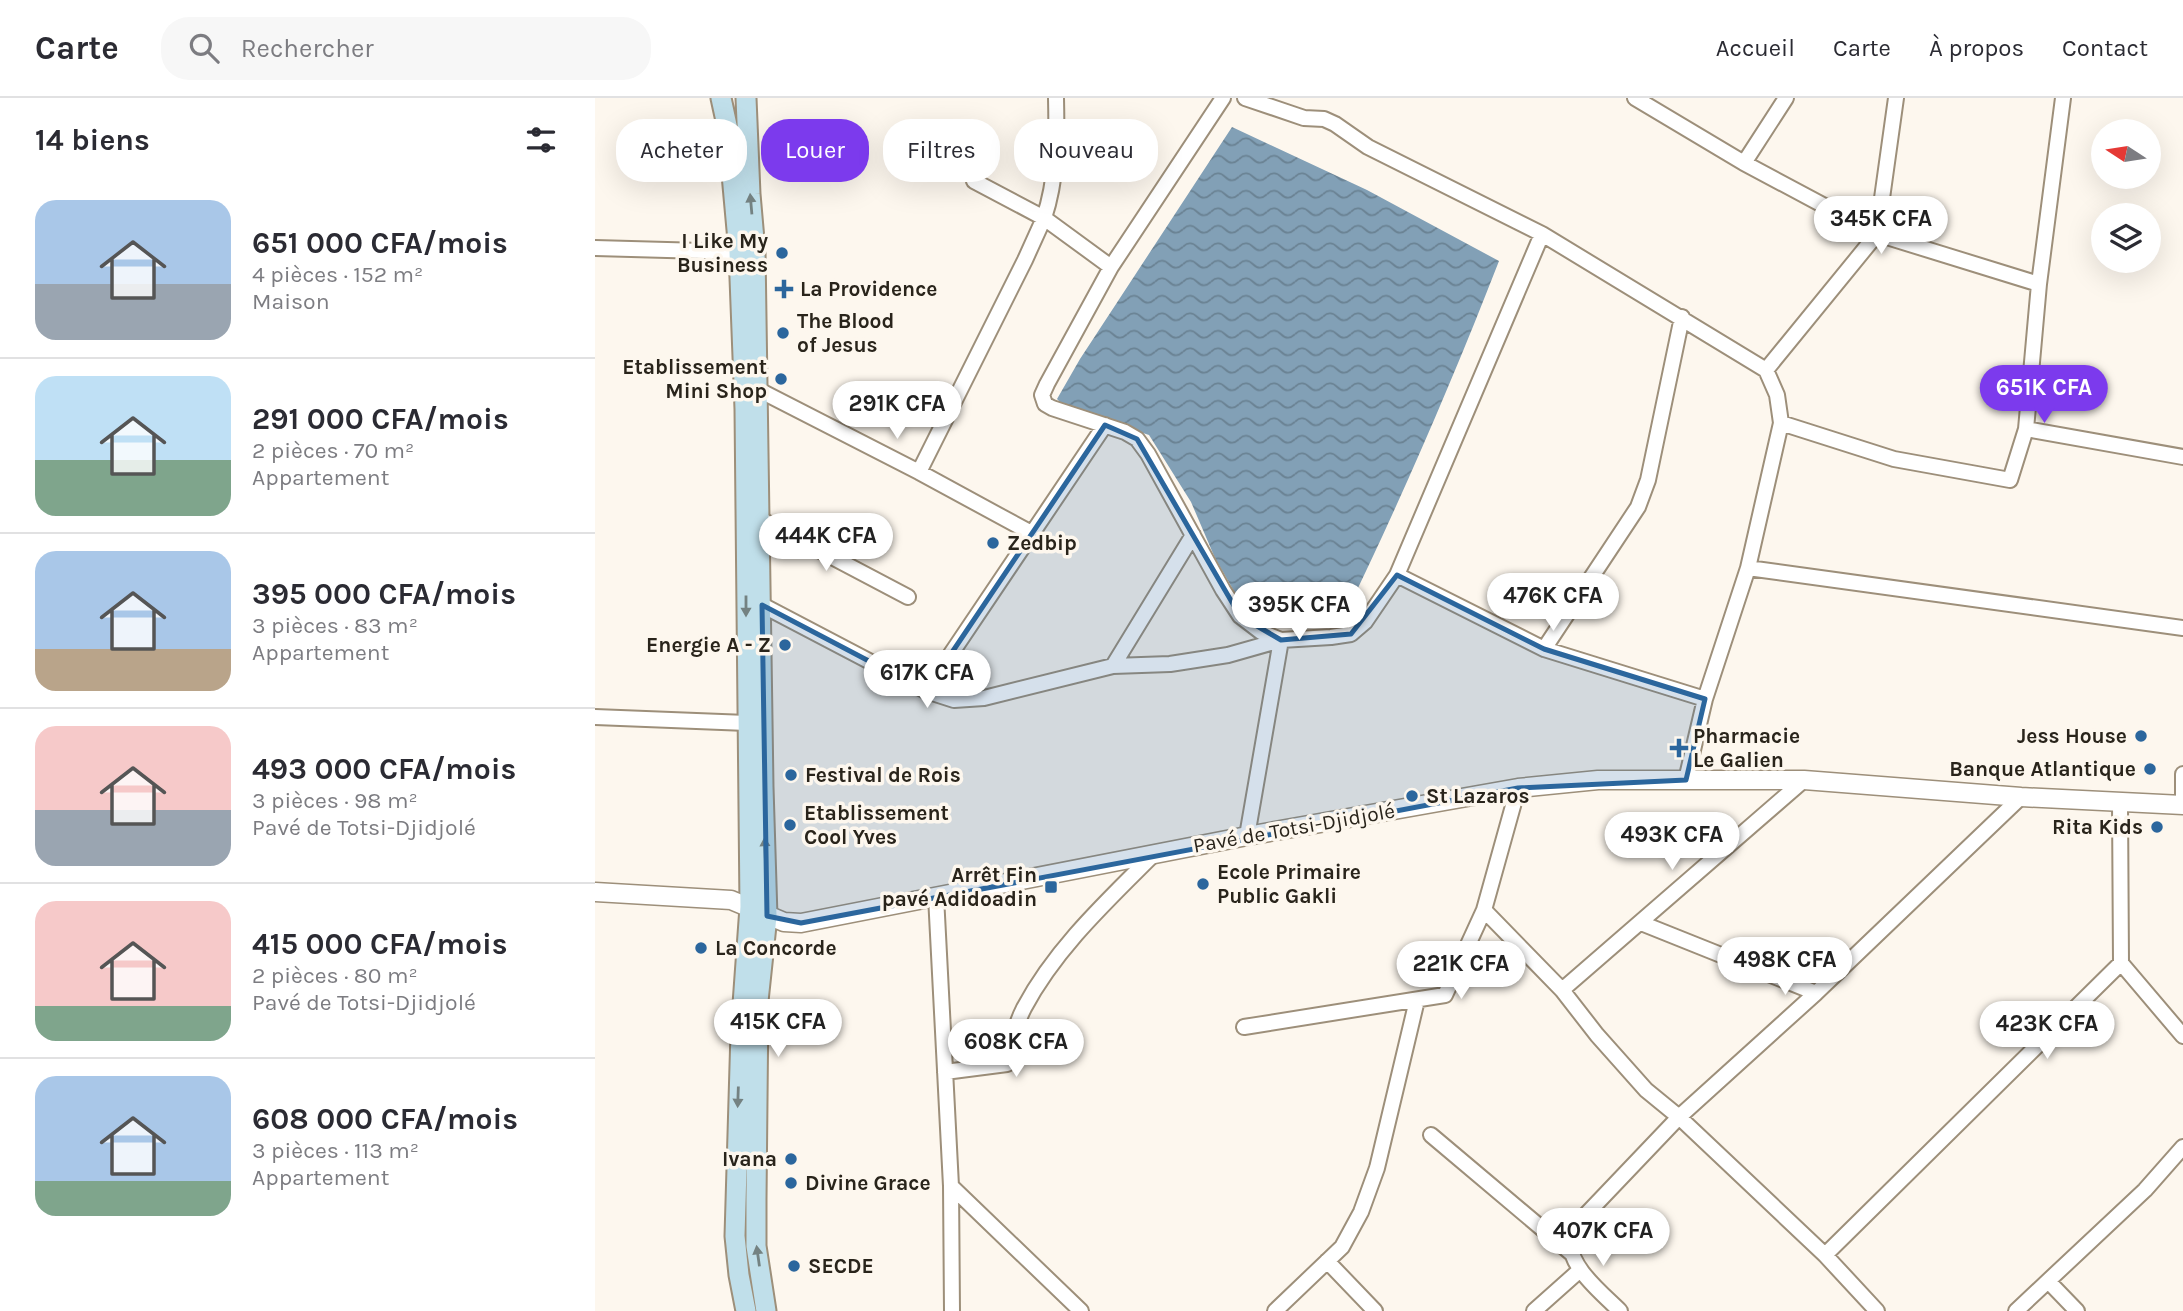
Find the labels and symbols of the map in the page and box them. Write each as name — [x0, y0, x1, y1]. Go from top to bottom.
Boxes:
north arrow — [2091, 119, 2161, 189]
one-way arrow — [745, 193, 756, 215]
pin: 345K CFA — [1809, 197, 1953, 256]
place label: I Like My Business — [677, 229, 768, 277]
marker: I Like My Business — [774, 245, 790, 261]
place label: La Providence — [800, 277, 937, 301]
marker: La Providence — [774, 279, 794, 299]
place label: The Blood of Jesus — [797, 309, 894, 357]
marker: The Blood of Jesus — [775, 325, 791, 341]
place label: Etablissement Mini Shop — [622, 355, 767, 403]
pin: 651K CFA — [1972, 366, 2116, 425]
marker: Etablissement Mini Shop — [773, 371, 789, 387]
pin: 291K CFA — [825, 382, 969, 441]
pin: 444K CFA — [754, 514, 898, 573]
place label: Zedbip — [1007, 531, 1077, 555]
marker: Zedbip — [985, 535, 1001, 551]
pin: 476K CFA — [1481, 574, 1625, 633]
pin: 395K CFA — [1227, 582, 1371, 642]
one-way arrow — [740, 595, 752, 617]
place label: Energie A - Z — [646, 633, 771, 657]
marker: Energie A - Z — [777, 637, 793, 653]
pin: 617K CFA — [855, 650, 999, 710]
place label: Pharmacie Le Galien — [1693, 724, 1800, 772]
place label: Jess House — [2017, 724, 2127, 748]
marker: Jess House — [2133, 728, 2149, 744]
marker: Pharmacie Le Galien — [1671, 740, 1687, 756]
place label: Banque Atlantique — [1949, 757, 2136, 782]
marker: Banque Atlantique — [2142, 761, 2158, 777]
place label: Festival de Rois — [805, 763, 961, 787]
marker: Festival de Rois — [783, 767, 799, 783]
place label: St Lazaros — [1426, 784, 1530, 808]
marker: St Lazaros — [1404, 788, 1420, 804]
street label: Pavé de Totsi-Djidjolé — [1191, 798, 1397, 858]
place label: Etablissement Cool Yves — [804, 801, 949, 849]
pin: 493K CFA — [1600, 812, 1744, 872]
place label: Rita Kids — [2052, 815, 2143, 839]
marker: Etablissement Cool Yves — [782, 817, 798, 833]
marker: Rita Kids — [2149, 819, 2165, 835]
one-way arrow — [759, 837, 771, 859]
place label: Ecole Primaire Public Gakli — [1217, 860, 1361, 908]
place label: Arrêt Fin pavé Adidoadin — [882, 863, 1037, 911]
marker: Ecole Primaire Public Gakli — [1195, 876, 1211, 892]
marker: Arrêt Fin pavé Adidoadin — [1043, 879, 1059, 895]
place label: La Concorde — [715, 936, 837, 960]
pin: 498K CFA — [1713, 937, 1857, 997]
marker: La Concorde — [693, 940, 709, 956]
pin: 221K CFA — [1389, 942, 1533, 1001]
pin: 415K CFA — [706, 1000, 850, 1059]
pin: 423K CFA — [1975, 1002, 2119, 1061]
pin: 608K CFA — [944, 1020, 1088, 1079]
one-way arrow — [733, 1086, 744, 1108]
place label: Ivana — [722, 1147, 777, 1171]
marker: Ivana — [783, 1151, 799, 1167]
place label: Divine Grace — [805, 1171, 931, 1195]
marker: Divine Grace — [783, 1175, 799, 1191]
pin: 407K CFA — [1531, 1208, 1675, 1268]
one-way arrow — [752, 1245, 763, 1267]
place label: SECDE — [808, 1254, 874, 1278]
marker: SECDE — [786, 1258, 802, 1274]

